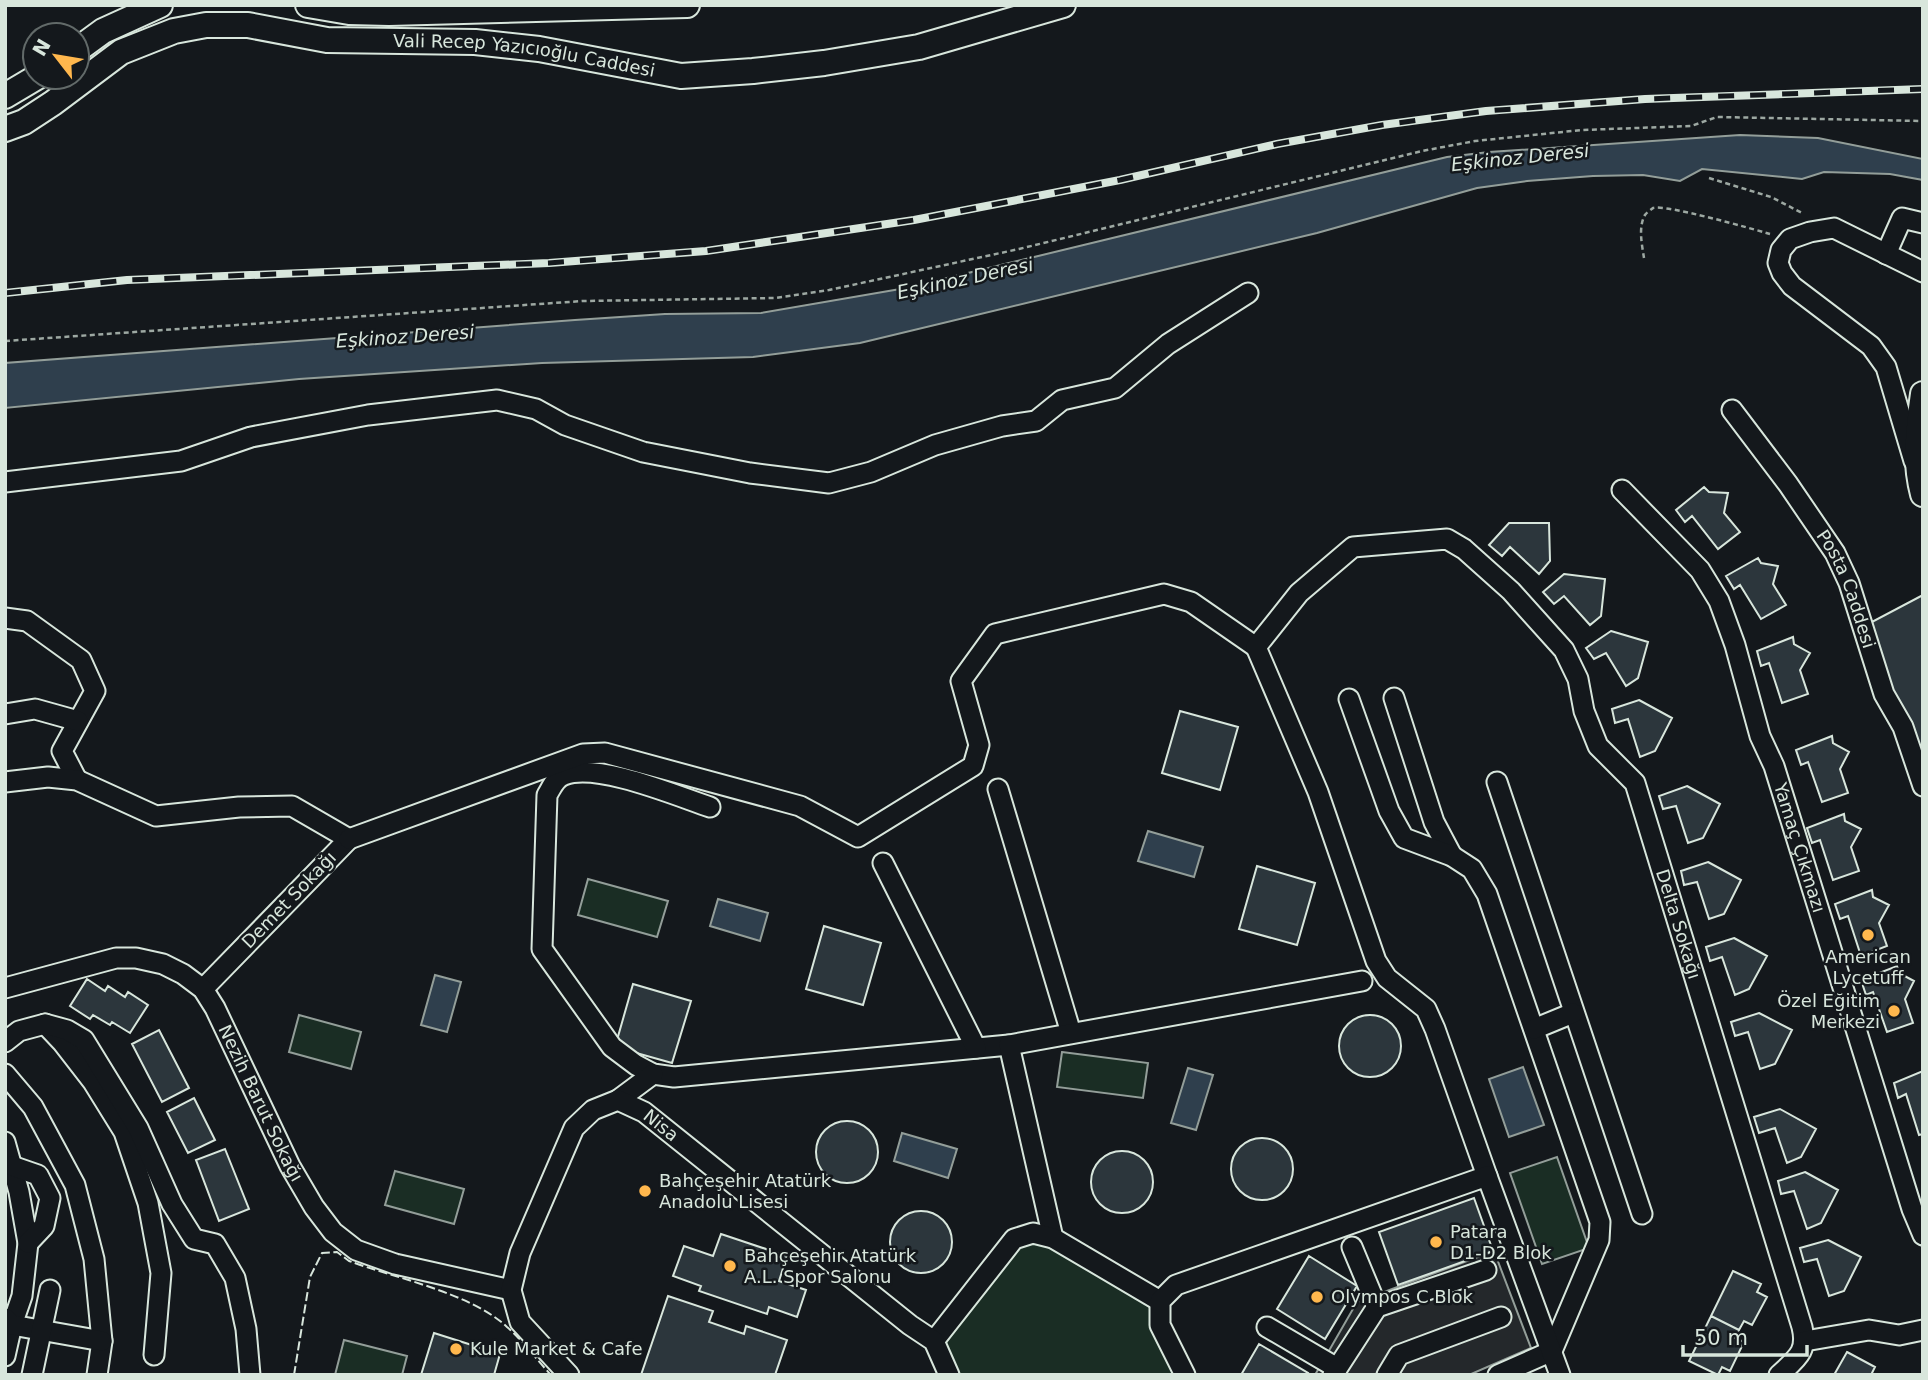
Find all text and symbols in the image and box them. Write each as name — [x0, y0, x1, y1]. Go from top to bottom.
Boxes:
north arrow — [21, 21, 91, 91]
street label: Vali Recep Yazıcıoğlu Caddesi — [393, 30, 657, 81]
text: N — [28, 35, 55, 60]
water label: Eşkinoz Deresi — [1450, 139, 1591, 175]
water label: Eşkinoz Deresi — [895, 253, 1036, 303]
water label: Eşkinoz Deresi — [335, 320, 476, 352]
street label: Posta Caddesi — [1812, 526, 1880, 651]
street label: Yamaç Çıkmazı — [1770, 779, 1830, 915]
street label: Demet Sokağı — [237, 847, 340, 952]
street label: Delta Sokağı — [1652, 866, 1706, 981]
marker: American Lycetuff — [1860, 927, 1876, 943]
place label: American Lycetuff — [1825, 946, 1911, 988]
place label: Özel Eğitim Merkezi — [1777, 990, 1880, 1032]
marker: Özel Eğitim Merkezi — [1886, 1003, 1902, 1019]
street label: Nezih Barut Sokağı — [215, 1021, 308, 1185]
street label: Nisa — [639, 1105, 683, 1145]
place label: Bahçeşehir Atatürk Anadolu Lisesi — [659, 1170, 832, 1212]
marker: Bahçeşehir Atatürk Anadolu Lisesi — [637, 1183, 653, 1199]
place label: Patara D1-D2 Blok — [1450, 1221, 1552, 1263]
marker: Patara D1-D2 Blok — [1428, 1234, 1444, 1250]
place label: Bahçeşehir Atatürk A.L. Spor Salonu — [744, 1245, 917, 1287]
marker: Bahçeşehir Atatürk A.L. Spor Salonu — [722, 1258, 738, 1274]
place label: Olympos C Blok — [1331, 1286, 1474, 1307]
marker: Olympos C Blok — [1309, 1289, 1325, 1305]
scale bar — [1683, 1314, 1807, 1358]
text: 50 m — [1694, 1326, 1748, 1350]
place label: Kule Market & Cafe — [470, 1338, 642, 1359]
marker: Kule Market & Cafe — [448, 1341, 464, 1357]

